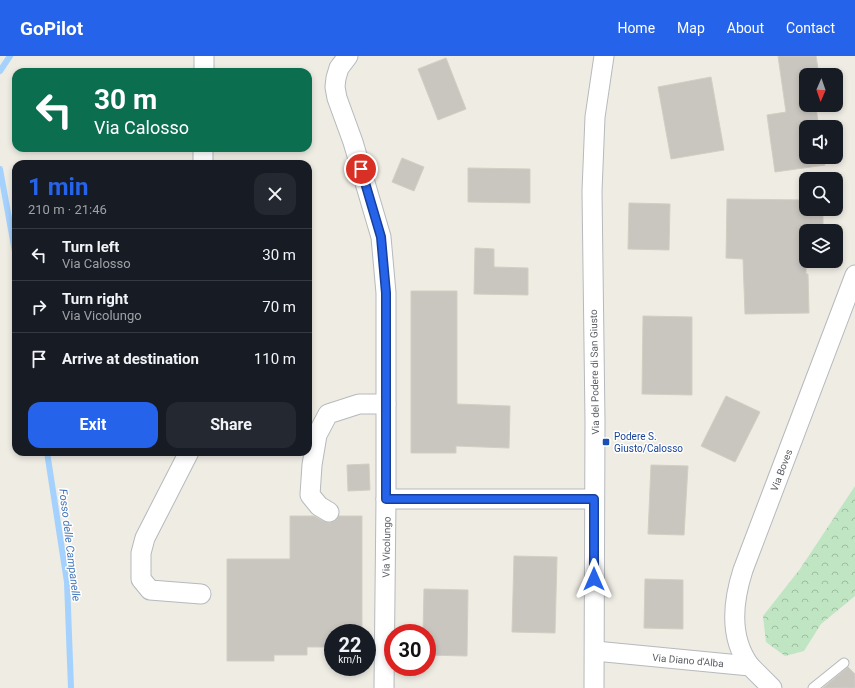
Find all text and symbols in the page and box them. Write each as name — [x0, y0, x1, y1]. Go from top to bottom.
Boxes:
text: GoPilot — [20, 17, 83, 40]
text: Home — [617, 20, 655, 36]
text: Map — [677, 20, 705, 36]
text: About — [727, 20, 764, 36]
text: Contact — [786, 20, 835, 36]
north arrow — [799, 68, 843, 112]
map controls — [799, 68, 843, 268]
text: 30 m — [94, 83, 157, 116]
icon: left — [28, 84, 80, 136]
text: Via Calosso — [94, 117, 189, 138]
button: sound — [799, 120, 843, 164]
pin — [344, 152, 378, 186]
icon: arrive — [350, 158, 372, 180]
button: search — [799, 172, 843, 216]
text: 1 min — [28, 173, 88, 201]
button: close — [254, 173, 296, 215]
text: 210 m · 21:46 — [28, 202, 107, 217]
button: layers — [799, 224, 843, 268]
text: Turn left — [62, 238, 119, 256]
icon: left — [28, 244, 50, 266]
text: 30 m — [262, 246, 296, 264]
text: Via Calosso — [62, 256, 131, 271]
text: Turn right — [62, 290, 128, 308]
icon: right — [28, 296, 50, 318]
text: 70 m — [262, 298, 296, 316]
text: Via Vicolungo — [62, 308, 142, 323]
street label: Via del Podere di San Giusto — [588, 309, 601, 435]
icon: arrive — [28, 348, 50, 370]
text: Arrive at destination — [62, 350, 199, 368]
text: 110 m — [254, 350, 296, 368]
button: Exit — [28, 402, 158, 448]
button: Share — [166, 402, 296, 448]
place label: Podere S. Giusto/Calosso — [614, 431, 683, 454]
marker: Podere S. Giusto/Calosso — [601, 437, 611, 447]
street label: Via Boves — [768, 448, 794, 493]
water label: Fosso delle Campanelle — [56, 488, 83, 602]
street label: Via Vicolungo — [380, 516, 393, 578]
position arrow — [573, 558, 615, 600]
speed limit sign: 30 — [384, 624, 436, 676]
text: 22 — [339, 633, 361, 657]
street label: Via Diano d'Alba — [652, 652, 724, 669]
text: km/h — [338, 654, 362, 665]

